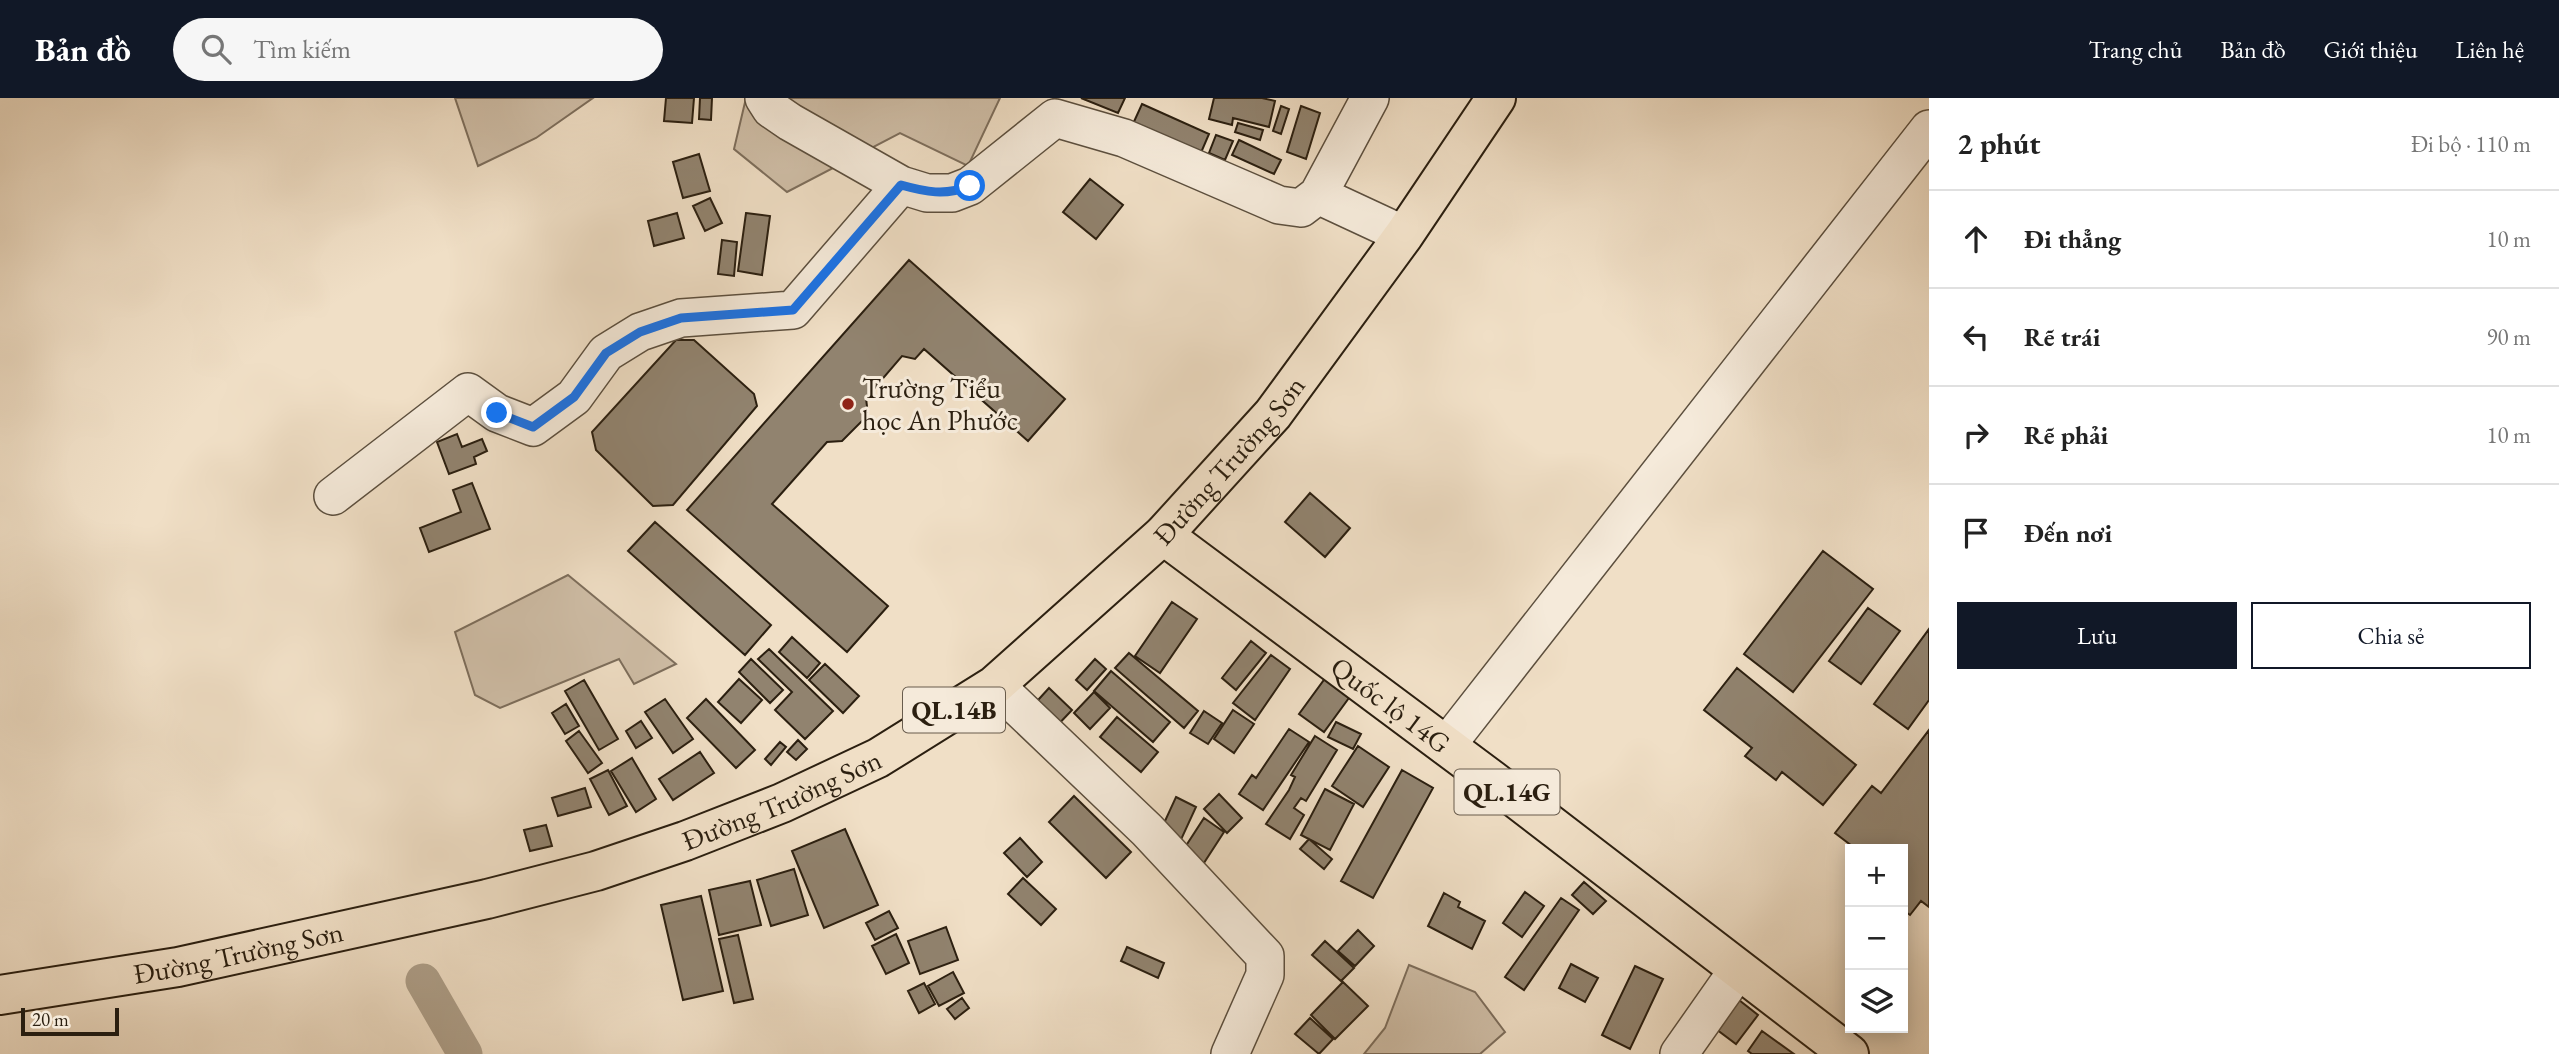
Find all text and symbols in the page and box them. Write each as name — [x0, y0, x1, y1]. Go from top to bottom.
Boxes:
search box — [173, 18, 663, 81]
text: Bản đồ — [35, 28, 131, 71]
icon: search — [197, 30, 235, 68]
text: Tìm kiếm — [253, 32, 351, 66]
text: Trang chủ — [2088, 34, 2182, 65]
text: Bản đồ — [2220, 34, 2286, 65]
text: Giới thiệu — [2324, 34, 2418, 65]
text: Liên hệ — [2456, 34, 2524, 65]
text: 2 phút — [1957, 124, 2041, 163]
text: Đi bộ · 110 m — [2411, 129, 2531, 159]
route start — [954, 170, 985, 201]
icon: ahead — [1957, 220, 1995, 258]
text: Đi thẳng — [2024, 222, 2121, 256]
text: 10 m — [2486, 224, 2531, 254]
icon: left — [1957, 318, 1995, 356]
text: Rẽ trái — [2024, 320, 2100, 354]
text: 90 m — [2486, 322, 2531, 352]
street label: Đường Trường Sơn — [1145, 369, 1313, 552]
place label: Trường Tiểu học An Phước — [862, 370, 1018, 438]
marker: Trường Tiểu học An Phước — [840, 396, 856, 412]
route end — [481, 397, 512, 428]
icon: right — [1957, 416, 1995, 454]
text: Rẽ phải — [2024, 418, 2108, 452]
text: 10 m — [2486, 420, 2531, 450]
icon: arrive — [1957, 514, 1995, 552]
text: Đến nơi — [2024, 516, 2112, 550]
button: Lưu — [1957, 602, 2237, 669]
button: Chia sẻ — [2251, 602, 2531, 669]
street label: Quốc lộ 14G — [1324, 648, 1458, 761]
road number: QL.14B — [903, 688, 1005, 732]
street label: Đường Trường Sơn — [677, 741, 887, 858]
road number: QL.14G — [1454, 770, 1560, 814]
map controls — [1845, 844, 1908, 1033]
button: + — [1845, 844, 1908, 907]
button: − — [1845, 907, 1908, 970]
street label: Đường Trường Sơn — [131, 913, 347, 992]
button: layers — [1845, 970, 1908, 1033]
scale bar — [21, 1005, 119, 1037]
text: 20 m — [32, 1007, 69, 1032]

